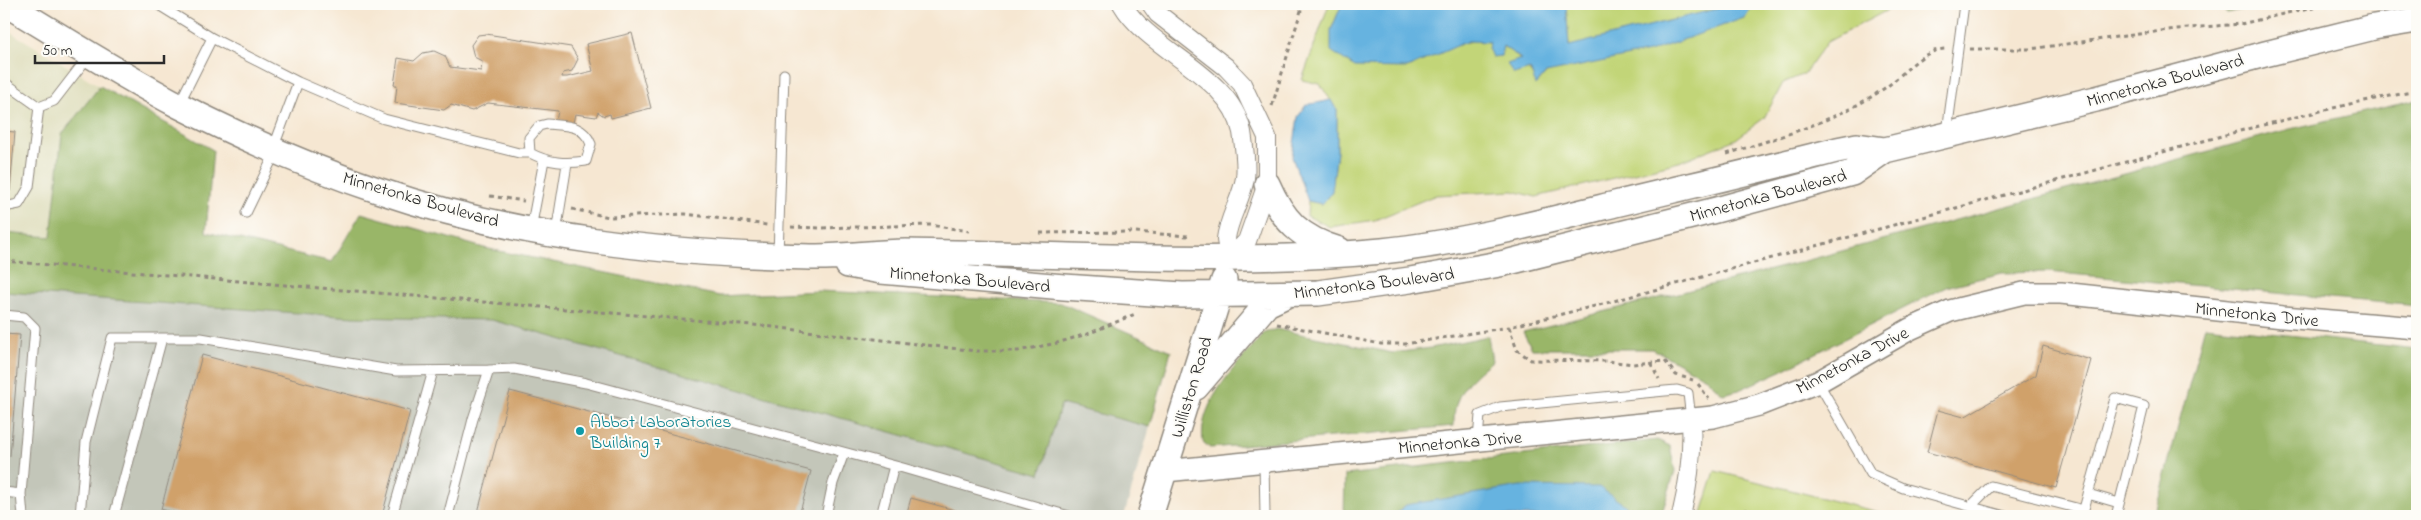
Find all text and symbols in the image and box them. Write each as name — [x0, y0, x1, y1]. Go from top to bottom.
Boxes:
scale bar — [35, 32, 164, 64]
text: 50 m — [42, 40, 73, 62]
street label: Minnetonka Boulevard — [2084, 48, 2247, 115]
street label: Minnetonka Boulevard — [1687, 163, 1850, 230]
street label: Minnetonka Boulevard — [339, 166, 502, 236]
street label: Minnetonka Boulevard — [888, 261, 1051, 301]
street label: Minnetonka Boulevard — [1292, 262, 1456, 308]
street label: Minnetonka Drive — [2194, 297, 2321, 335]
street label: Minnetonka Drive — [1792, 321, 1915, 402]
street label: Williston Road — [1165, 334, 1221, 441]
place label: Abbot Laboratories Building 7 — [589, 410, 731, 458]
marker: Abbot Laboratories Building 7 — [574, 425, 586, 437]
street label: Minnetonka Drive — [1397, 426, 1524, 462]

